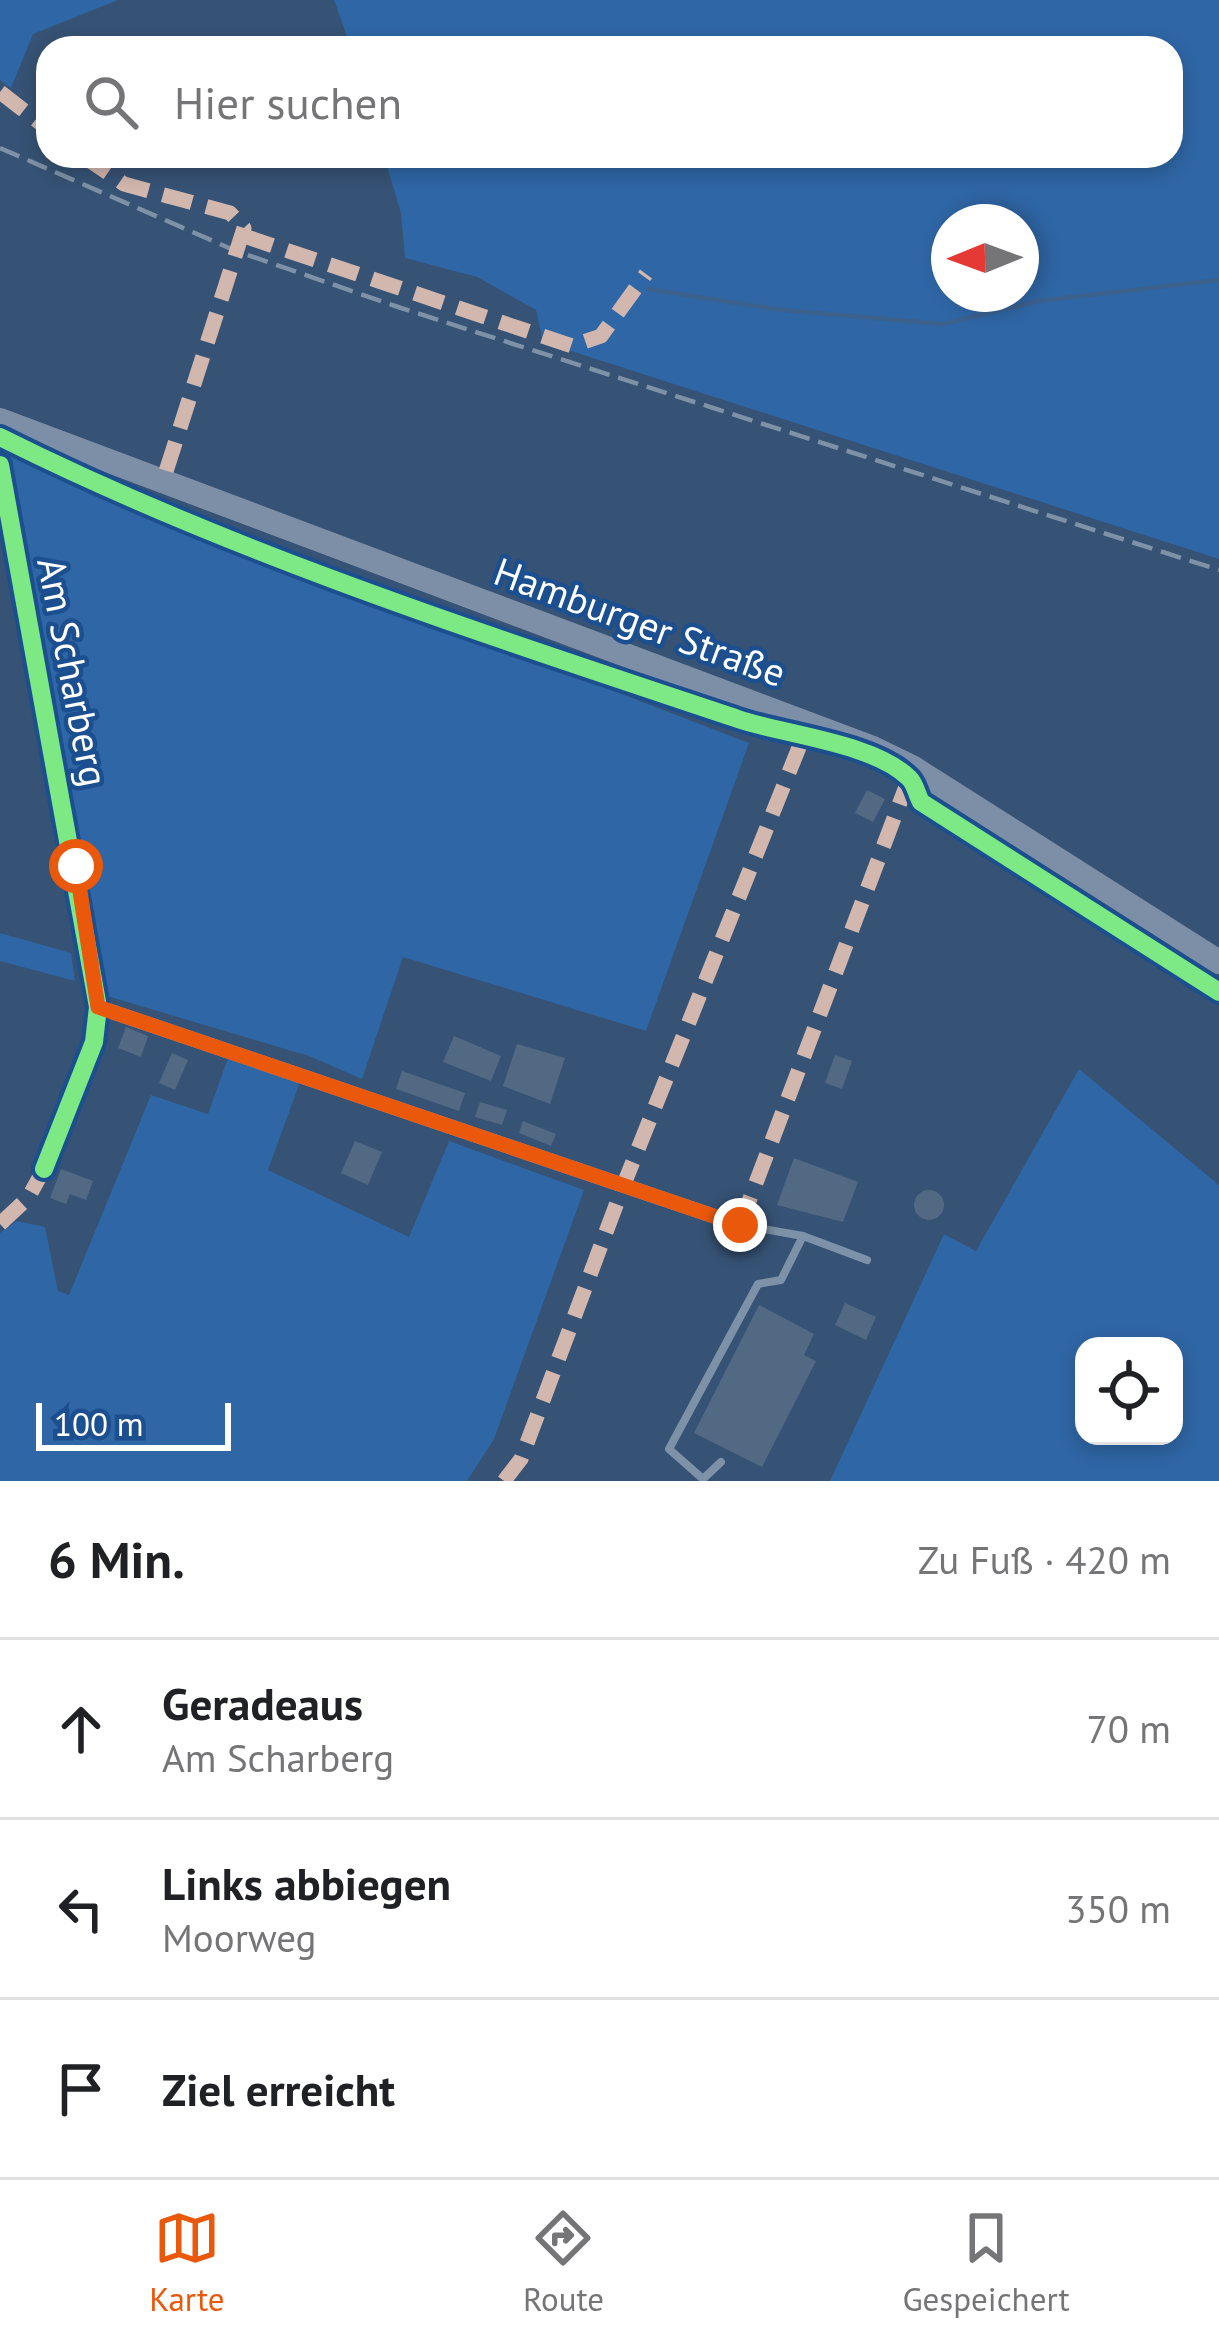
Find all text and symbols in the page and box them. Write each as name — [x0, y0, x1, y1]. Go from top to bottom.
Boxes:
search box — [36, 36, 1183, 168]
icon: search — [78, 69, 144, 135]
text: Hier suchen — [174, 73, 402, 131]
north arrow — [931, 204, 1039, 312]
street label: Hamburger Straße — [487, 545, 793, 698]
street label: Am Scharberg — [26, 553, 121, 791]
route start — [49, 839, 103, 893]
route end — [713, 1198, 767, 1252]
map controls — [1075, 1337, 1183, 1445]
button: locate — [1075, 1337, 1183, 1445]
scale bar — [36, 1397, 231, 1450]
text: 100 m — [54, 1402, 144, 1445]
text: 6 Min. — [48, 1526, 185, 1592]
text: Zu Fuß · 420 m — [918, 1534, 1171, 1585]
text: Geradeaus — [162, 1674, 363, 1732]
icon: ahead — [48, 1696, 114, 1762]
text: 70 m — [1086, 1703, 1171, 1754]
text: Am Scharberg — [162, 1732, 394, 1783]
text: Links abbiegen — [162, 1854, 451, 1912]
icon: left — [48, 1876, 114, 1942]
text: 350 m — [1065, 1883, 1171, 1934]
text: Moorweg — [162, 1912, 316, 1963]
icon: arrive — [48, 2056, 114, 2122]
text: Ziel erreicht — [162, 2060, 395, 2118]
tab: Karte — [149, 2205, 225, 2320]
tab: Route — [523, 2205, 604, 2320]
tab: Gespeichert — [902, 2205, 1070, 2320]

